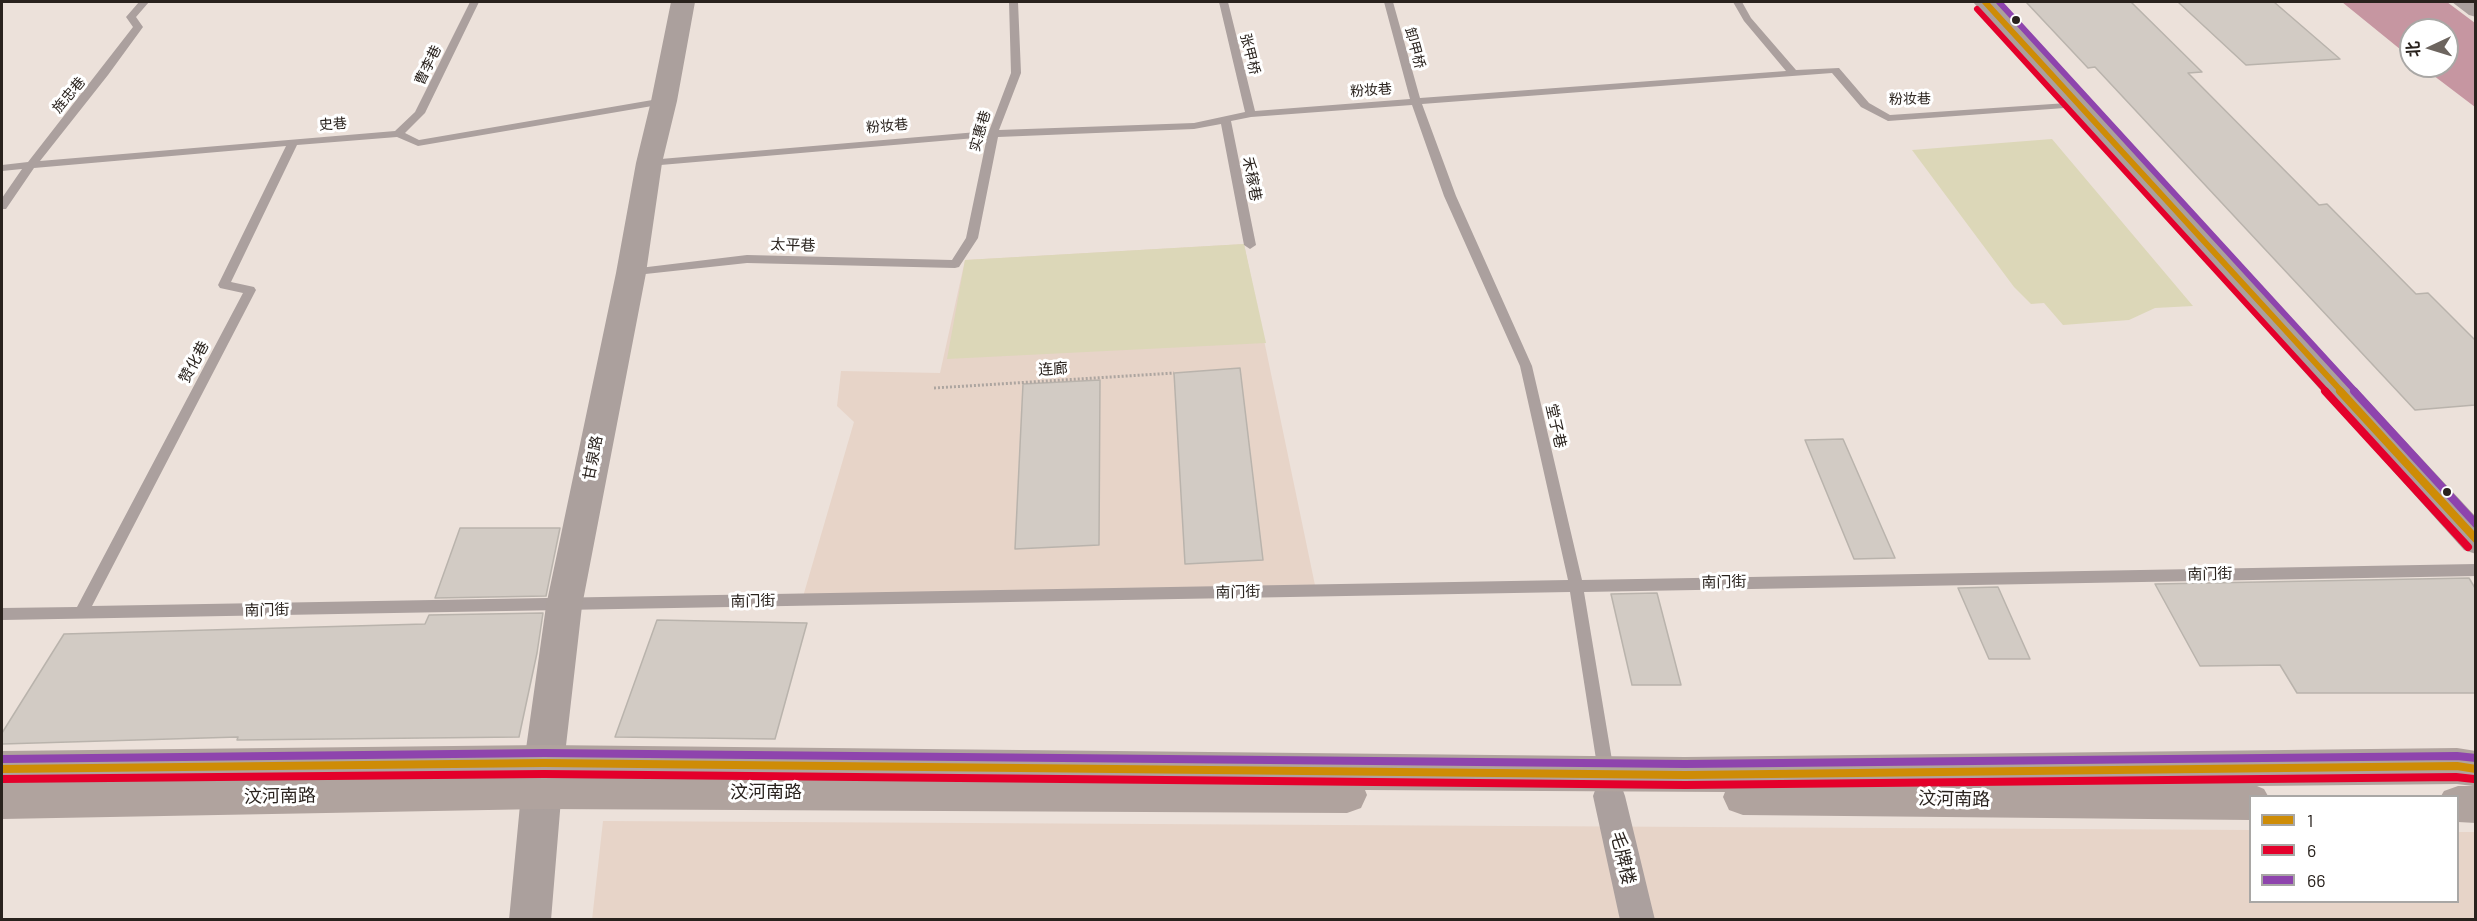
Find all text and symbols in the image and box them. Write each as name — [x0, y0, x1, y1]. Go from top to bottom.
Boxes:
unlabelled marker — [2010, 14, 2022, 26]
north arrow — [2399, 18, 2459, 78]
street label: 卸甲桥 — [1401, 26, 1429, 70]
street label: 张甲桥 — [1237, 32, 1263, 76]
text: 北 — [2403, 41, 2423, 58]
street label: 曹李巷 — [411, 42, 445, 88]
street label: 旌忠巷 — [49, 74, 89, 116]
street label: 粉妆巷 — [1349, 80, 1393, 100]
street label: 粉妆巷 — [1889, 90, 1931, 108]
street label: 实惠巷 — [966, 108, 994, 154]
street label: 史巷 — [318, 115, 348, 133]
street label: 粉妆巷 — [865, 116, 909, 136]
street label: 禾稼巷 — [1239, 155, 1265, 203]
street label: 太平巷 — [770, 235, 816, 255]
street label: 赞化巷 — [175, 338, 213, 386]
street label: 连廊 — [1037, 359, 1069, 379]
street label: 堂子巷 — [1542, 402, 1570, 450]
street label: 甘泉路 — [580, 434, 606, 482]
unlabelled marker — [2441, 486, 2453, 498]
street label: 南门街 — [2187, 565, 2233, 583]
street label: 南门街 — [1701, 573, 1747, 591]
street label: 南门街 — [1215, 583, 1261, 601]
street label: 南门街 — [730, 592, 776, 610]
street label: 南门街 — [244, 601, 290, 619]
street label: 汶河南路 — [730, 781, 802, 803]
street label: 汶河南路 — [244, 785, 316, 807]
street label: 汶河南路 — [1918, 788, 1990, 810]
legend — [2249, 795, 2459, 903]
text: 1 — [2307, 809, 2313, 831]
street label: 毛牌楼 — [1606, 829, 1640, 887]
text: 6 — [2307, 839, 2316, 861]
text: 66 — [2307, 869, 2326, 891]

